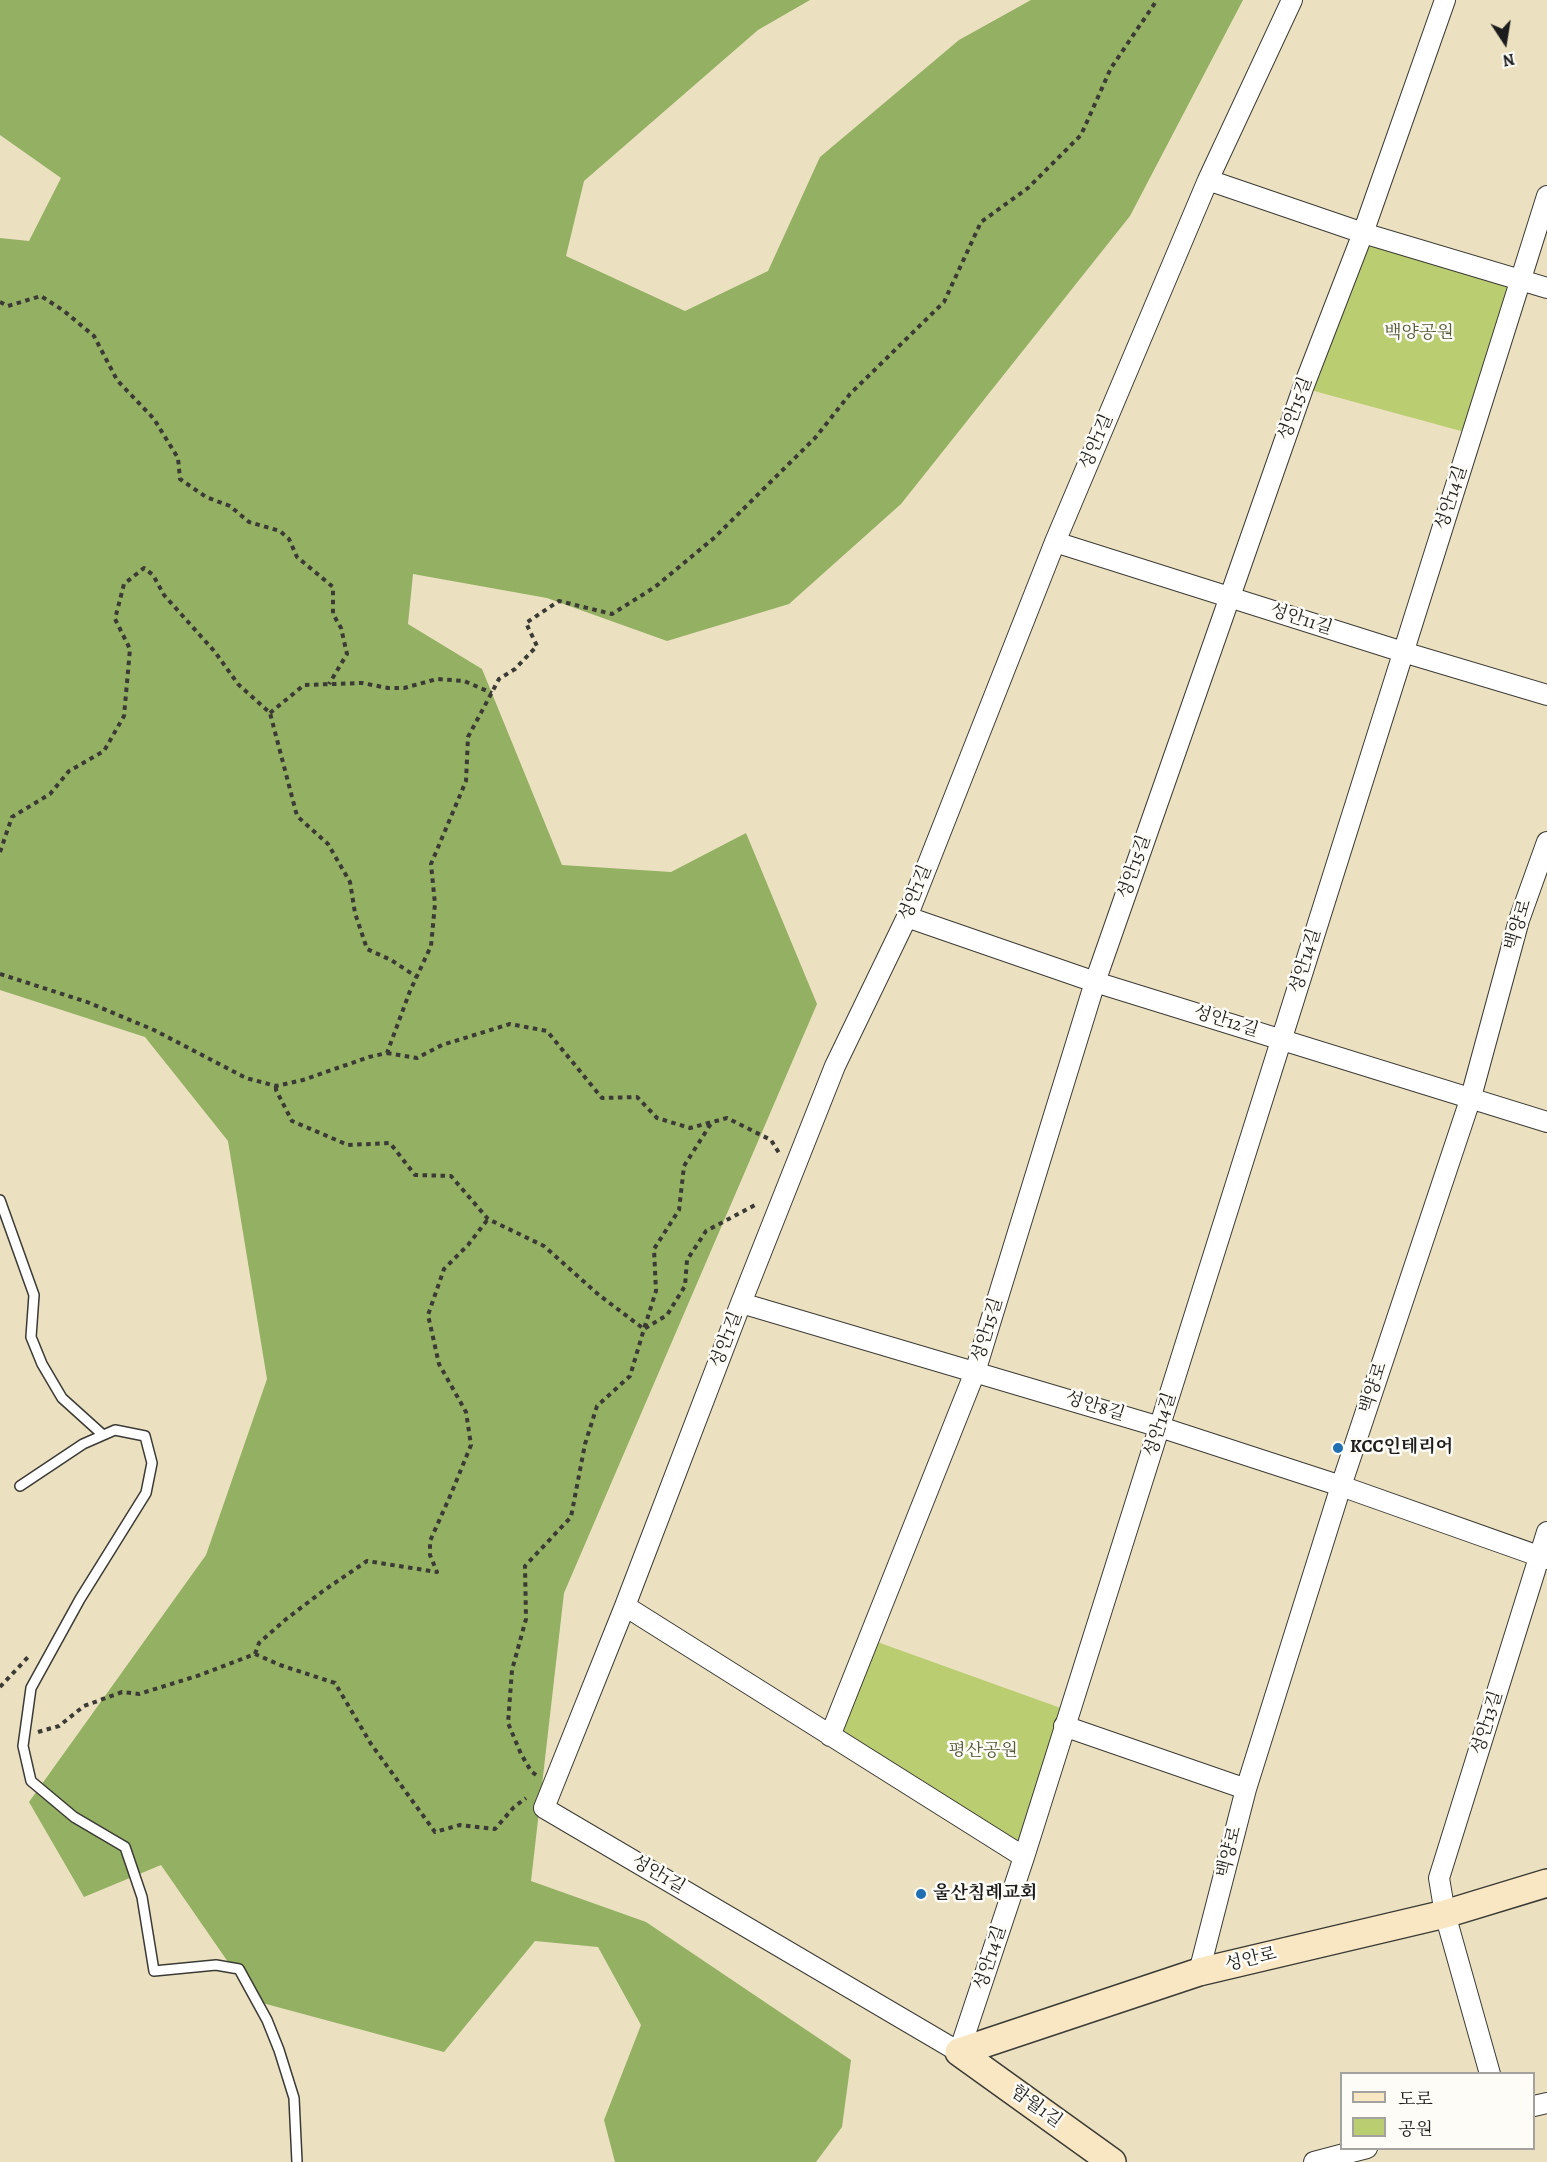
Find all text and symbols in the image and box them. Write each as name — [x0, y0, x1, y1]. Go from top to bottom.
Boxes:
north arrow — [1475, 12, 1535, 72]
text: N — [1501, 48, 1517, 72]
park label: 백양공원 — [1384, 323, 1454, 345]
street label: 성안15길 — [1275, 374, 1317, 444]
street label: 성안1길 — [1076, 411, 1118, 473]
street label: 성안14길 — [1431, 463, 1473, 533]
street label: 성안11길 — [1267, 600, 1335, 640]
street label: 성안15길 — [1114, 832, 1156, 902]
street label: 성안1길 — [895, 862, 937, 924]
street label: 백양로 — [1501, 897, 1537, 953]
street label: 성안14길 — [1286, 926, 1326, 996]
street label: 성안12길 — [1191, 1002, 1261, 1042]
street label: 성안15길 — [968, 1295, 1008, 1365]
street label: 성안1길 — [706, 1309, 748, 1371]
street label: 백양로 — [1356, 1360, 1392, 1416]
street label: 성안8길 — [1063, 1388, 1127, 1426]
street label: 성안14길 — [1140, 1390, 1182, 1460]
place label: KCC인테리어 — [1350, 1437, 1453, 1459]
marker: KCC인테리어 — [1331, 1441, 1345, 1455]
street label: 성안13길 — [1468, 1688, 1508, 1758]
park label: 평산공원 — [948, 1741, 1018, 1763]
street label: 백양로 — [1213, 1824, 1247, 1880]
street label: 성안1길 — [627, 1851, 689, 1899]
place label: 울산침례교회 — [933, 1883, 1037, 1905]
marker: 울산침례교회 — [914, 1887, 928, 1901]
street label: 성안14길 — [970, 1923, 1012, 1993]
street label: 성안로 — [1223, 1944, 1279, 1976]
legend — [1340, 2072, 1535, 2150]
street label: 함월1길 — [1006, 2081, 1066, 2133]
text: 도로 — [1398, 2087, 1433, 2111]
text: 공원 — [1398, 2117, 1433, 2141]

